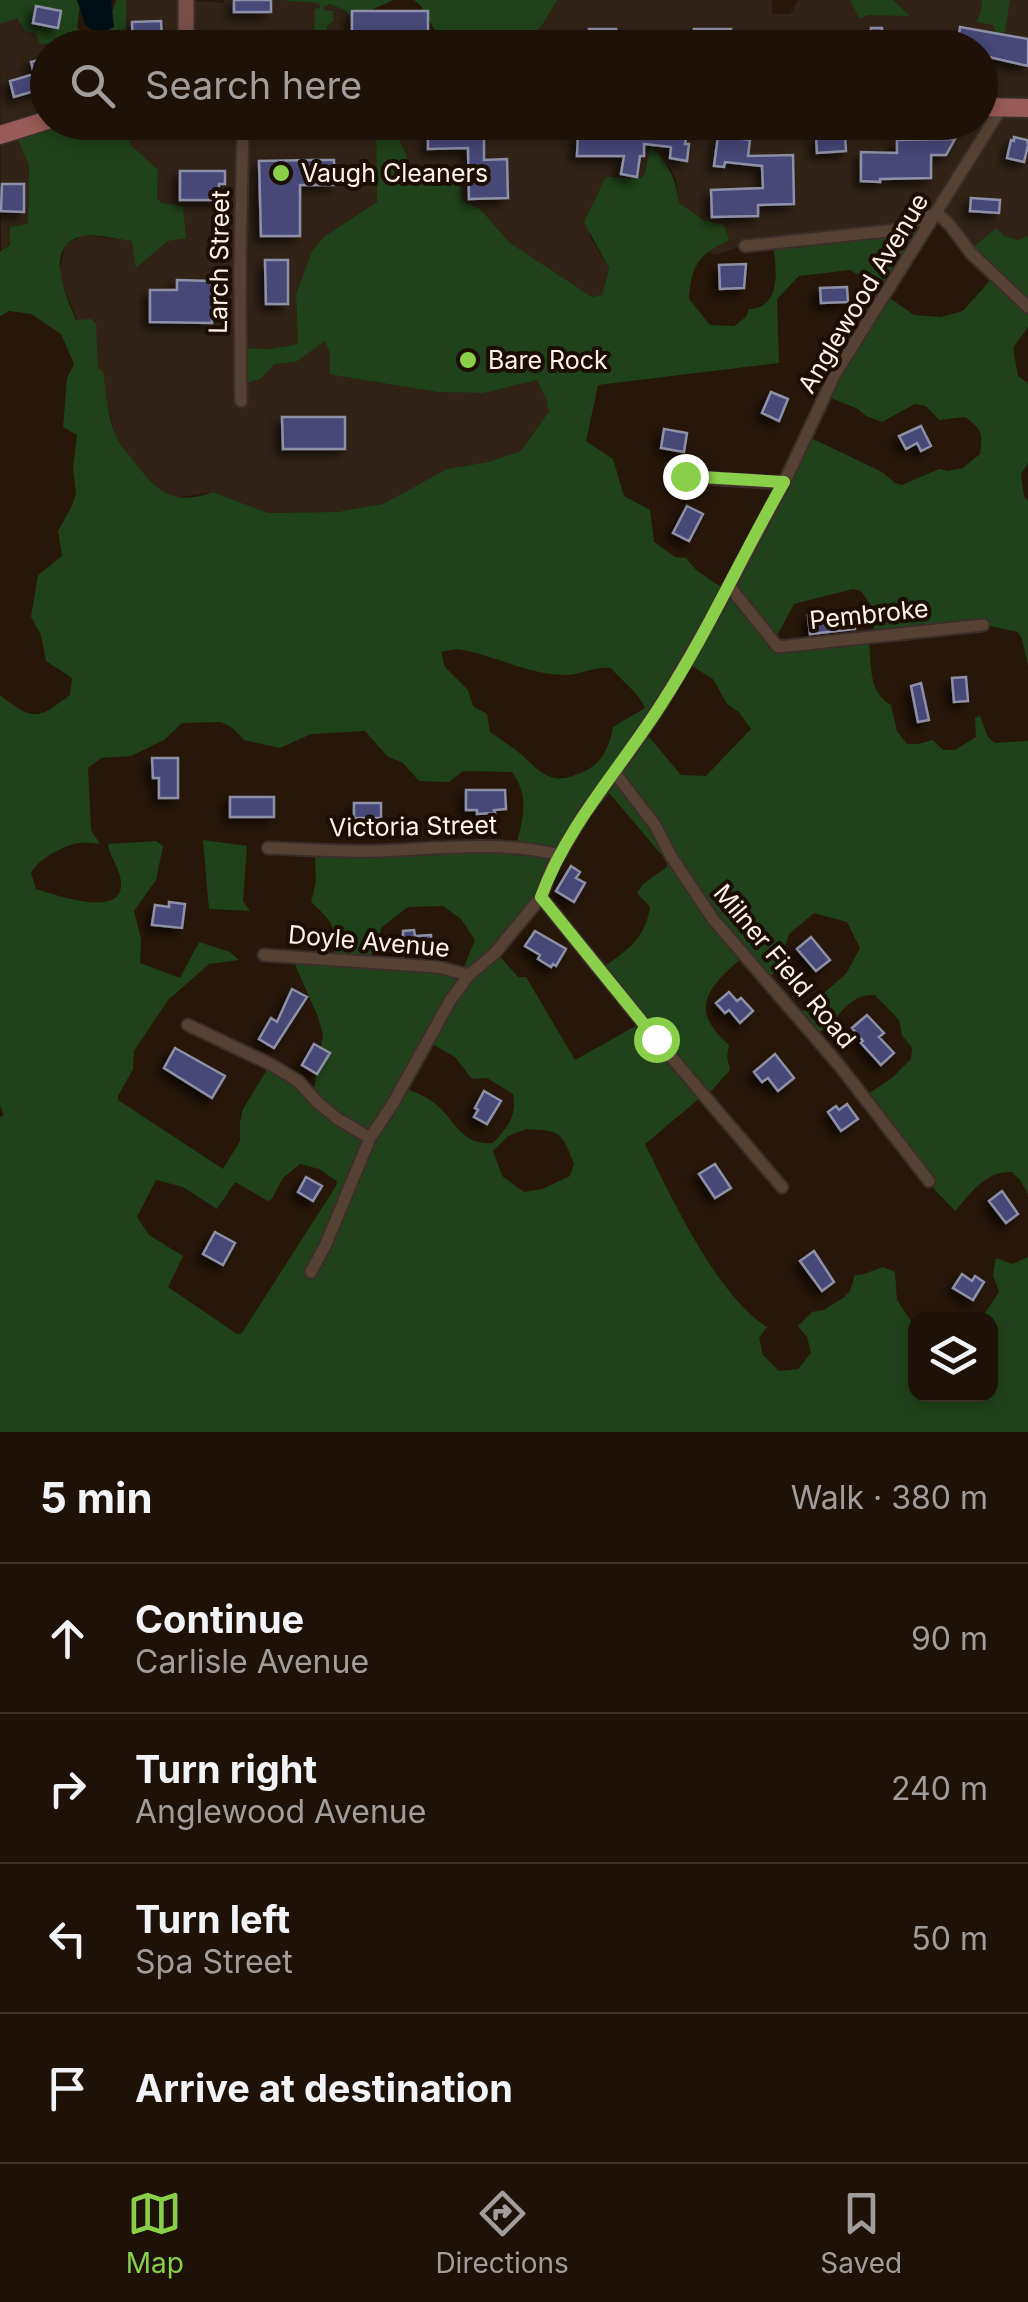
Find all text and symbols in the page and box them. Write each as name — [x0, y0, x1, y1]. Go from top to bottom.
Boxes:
search box — [30, 30, 998, 140]
icon: search — [65, 58, 120, 113]
text: Search here — [145, 62, 362, 108]
place label: Vaugh Cleaners — [301, 158, 488, 188]
marker: Vaugh Cleaners — [270, 162, 292, 184]
street label: Anglewood Avenue — [792, 188, 934, 398]
street label: Larch Street — [203, 190, 235, 334]
place label: Bare Rock — [488, 345, 608, 375]
marker: Bare Rock — [457, 349, 479, 371]
route end — [663, 454, 709, 500]
street label: Pembroke — [808, 593, 930, 635]
street label: Victoria Street — [329, 810, 497, 842]
street label: Milner Field Road — [708, 878, 862, 1054]
street label: Doyle Avenue — [287, 919, 451, 963]
route start — [634, 1017, 680, 1063]
map controls — [908, 1312, 998, 1402]
button: layers — [908, 1312, 998, 1402]
text: 5 min — [40, 1472, 153, 1523]
text: Walk · 380 m — [791, 1478, 988, 1517]
text: Continue — [135, 1596, 304, 1642]
icon: ahead — [40, 1611, 95, 1666]
text: 90 m — [911, 1619, 988, 1658]
text: Carlisle Avenue — [135, 1642, 369, 1681]
text: Turn right — [135, 1746, 317, 1792]
icon: right — [40, 1761, 95, 1816]
text: 240 m — [891, 1769, 988, 1808]
text: Anglewood Avenue — [135, 1792, 426, 1831]
text: Turn left — [135, 1896, 290, 1942]
icon: left — [40, 1911, 95, 1966]
text: 50 m — [911, 1919, 988, 1958]
text: Spa Street — [135, 1942, 293, 1981]
icon: arrive — [40, 2061, 95, 2116]
text: Arrive at destination — [135, 2065, 513, 2111]
tab: Map — [126, 2186, 184, 2280]
tab: Directions — [435, 2186, 569, 2280]
tab: Saved — [820, 2186, 902, 2280]

